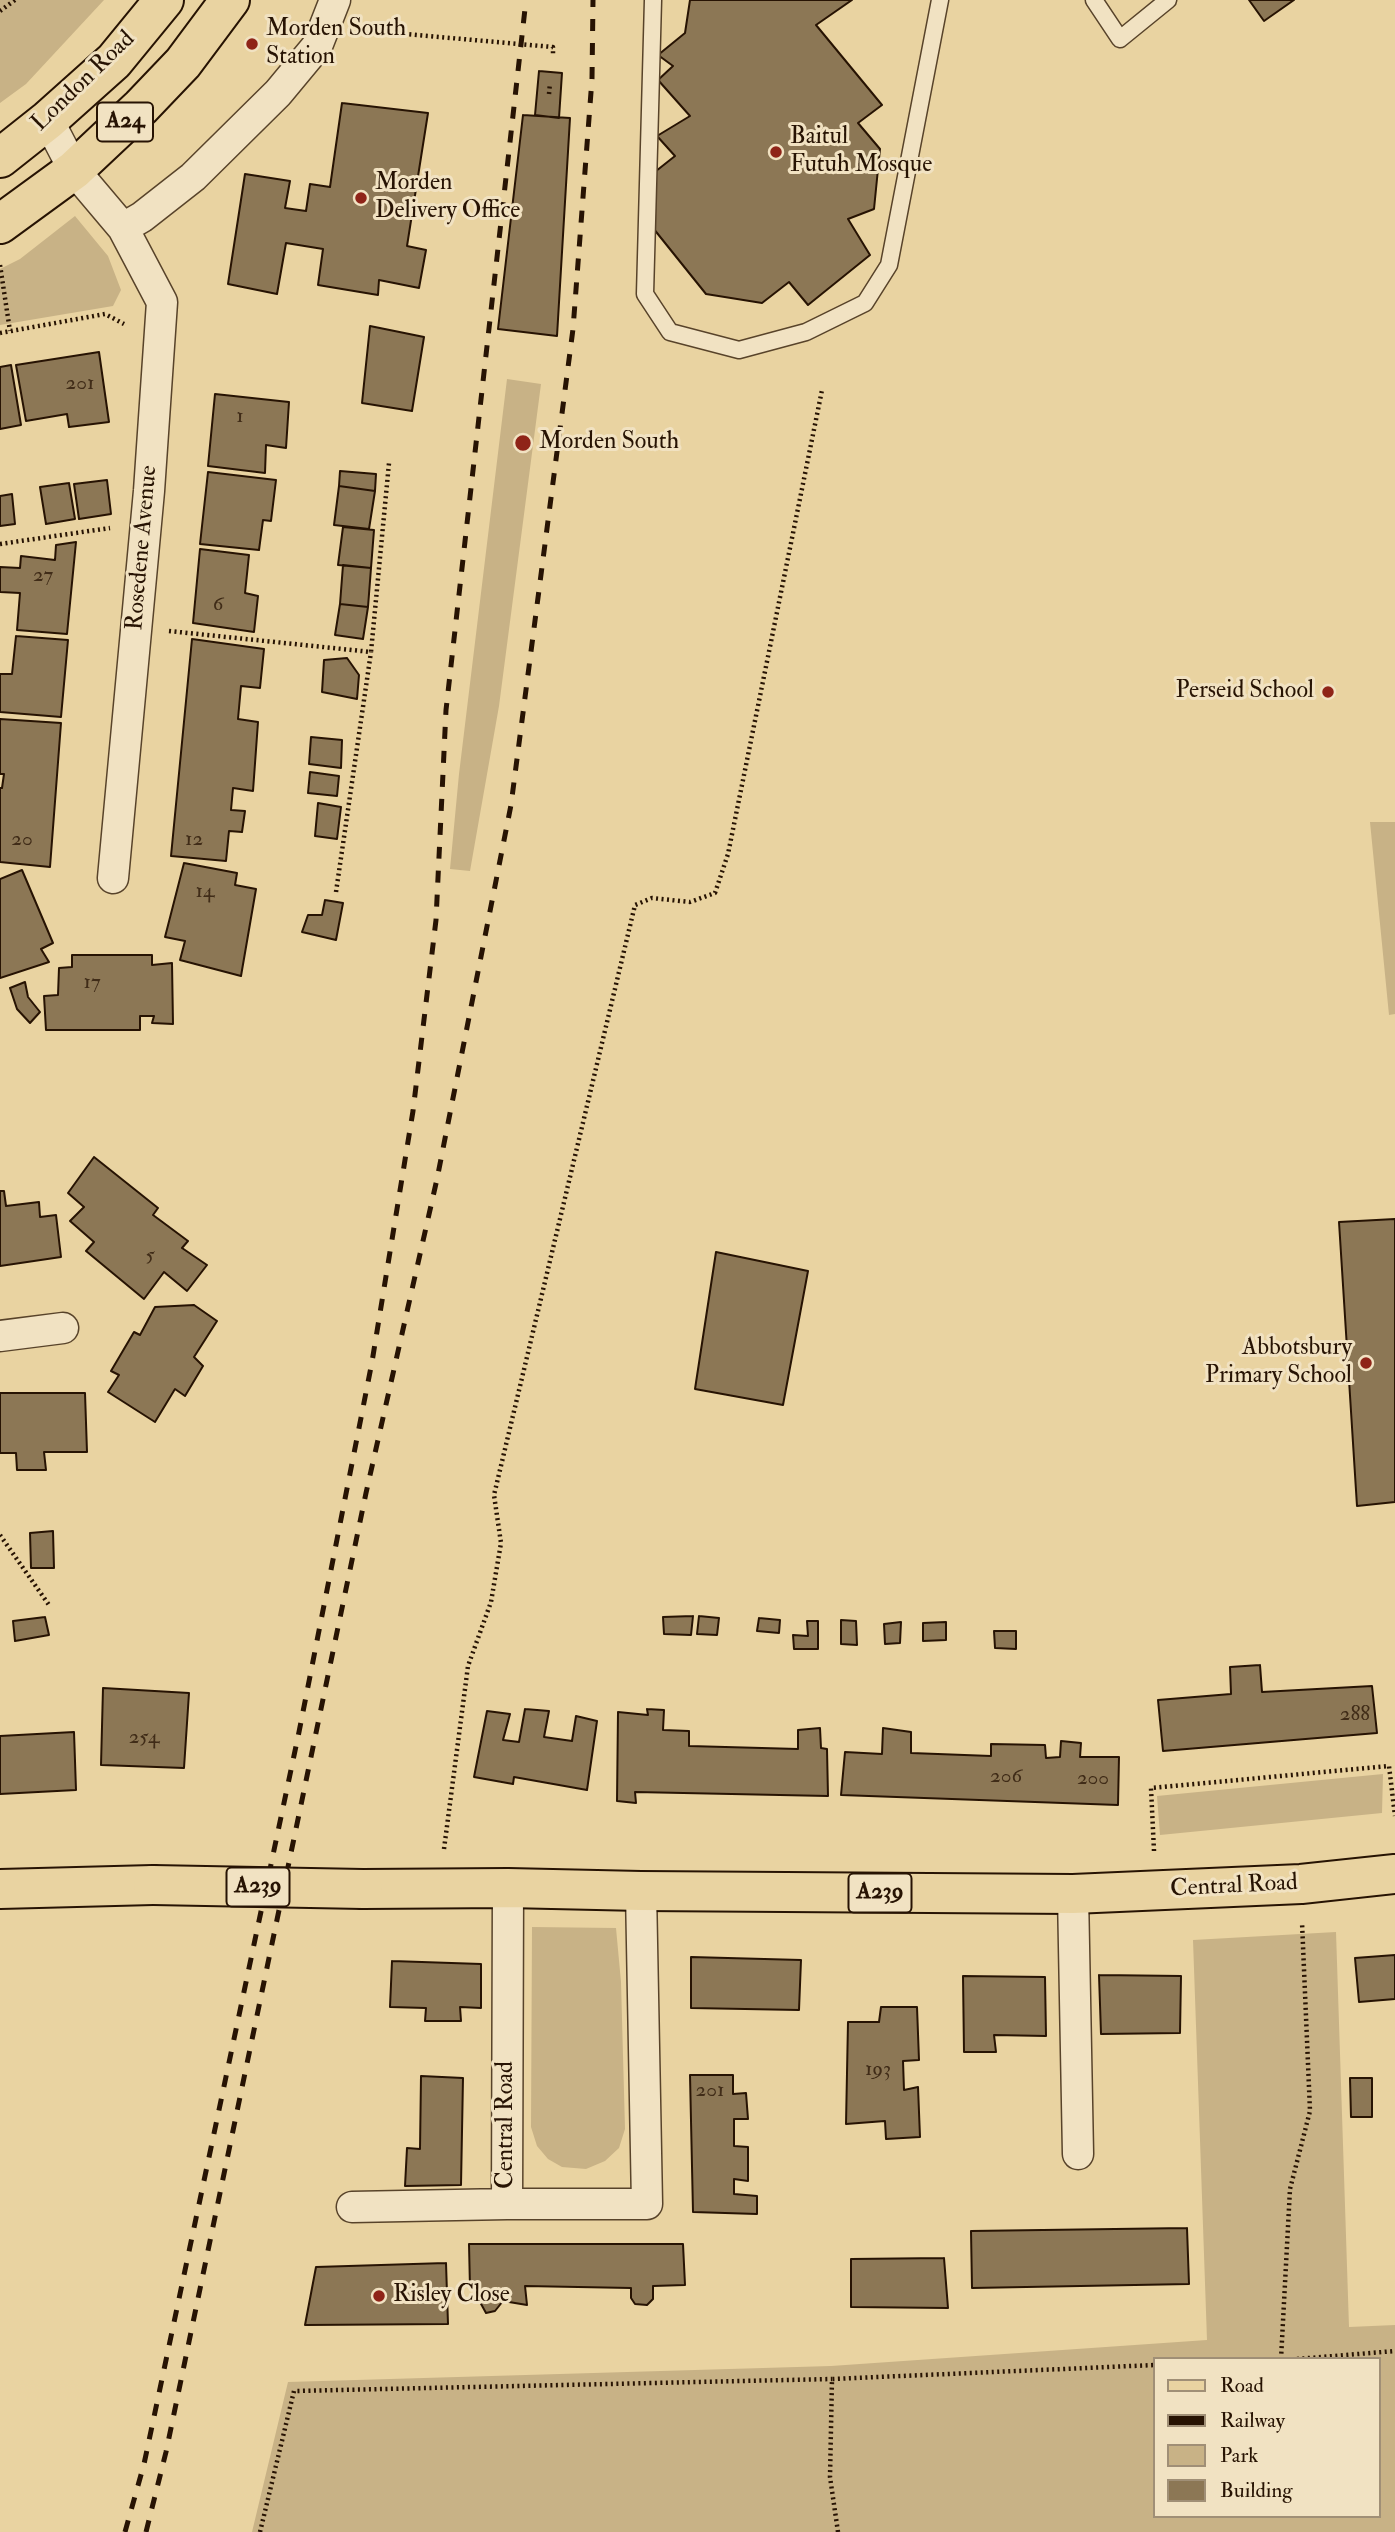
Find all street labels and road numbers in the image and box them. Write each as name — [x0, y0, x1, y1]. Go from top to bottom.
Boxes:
street label: London Road — [26, 26, 142, 138]
road number: A24 — [97, 102, 153, 141]
street label: Rosedene Avenue — [121, 464, 165, 632]
road number: A239 — [226, 1868, 290, 1906]
street label: Central Road — [1169, 1869, 1299, 1905]
road number: A239 — [848, 1874, 912, 1912]
street label: Central Road — [493, 2061, 521, 2189]

